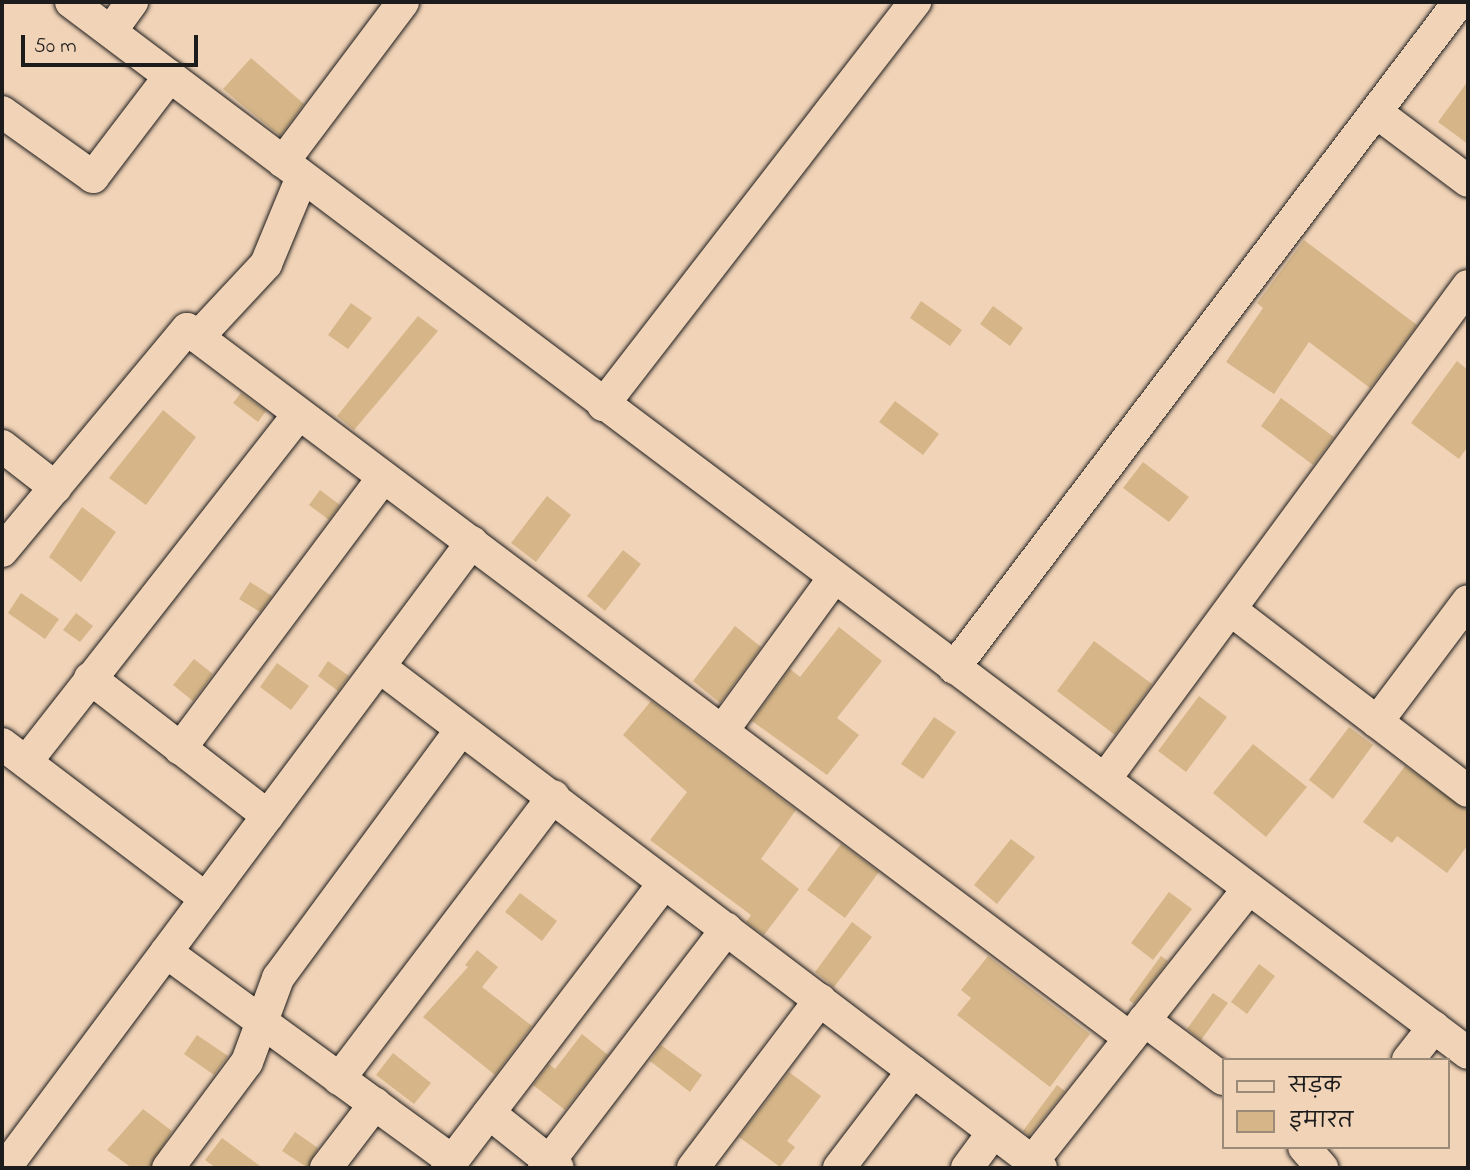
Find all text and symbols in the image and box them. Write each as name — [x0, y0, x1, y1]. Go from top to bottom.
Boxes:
scale bar — [24, 21, 201, 65]
text: 50 m — [34, 32, 77, 62]
legend — [1222, 1058, 1449, 1149]
text: सड़क — [1289, 1072, 1341, 1102]
text: इमारत — [1289, 1107, 1353, 1137]

